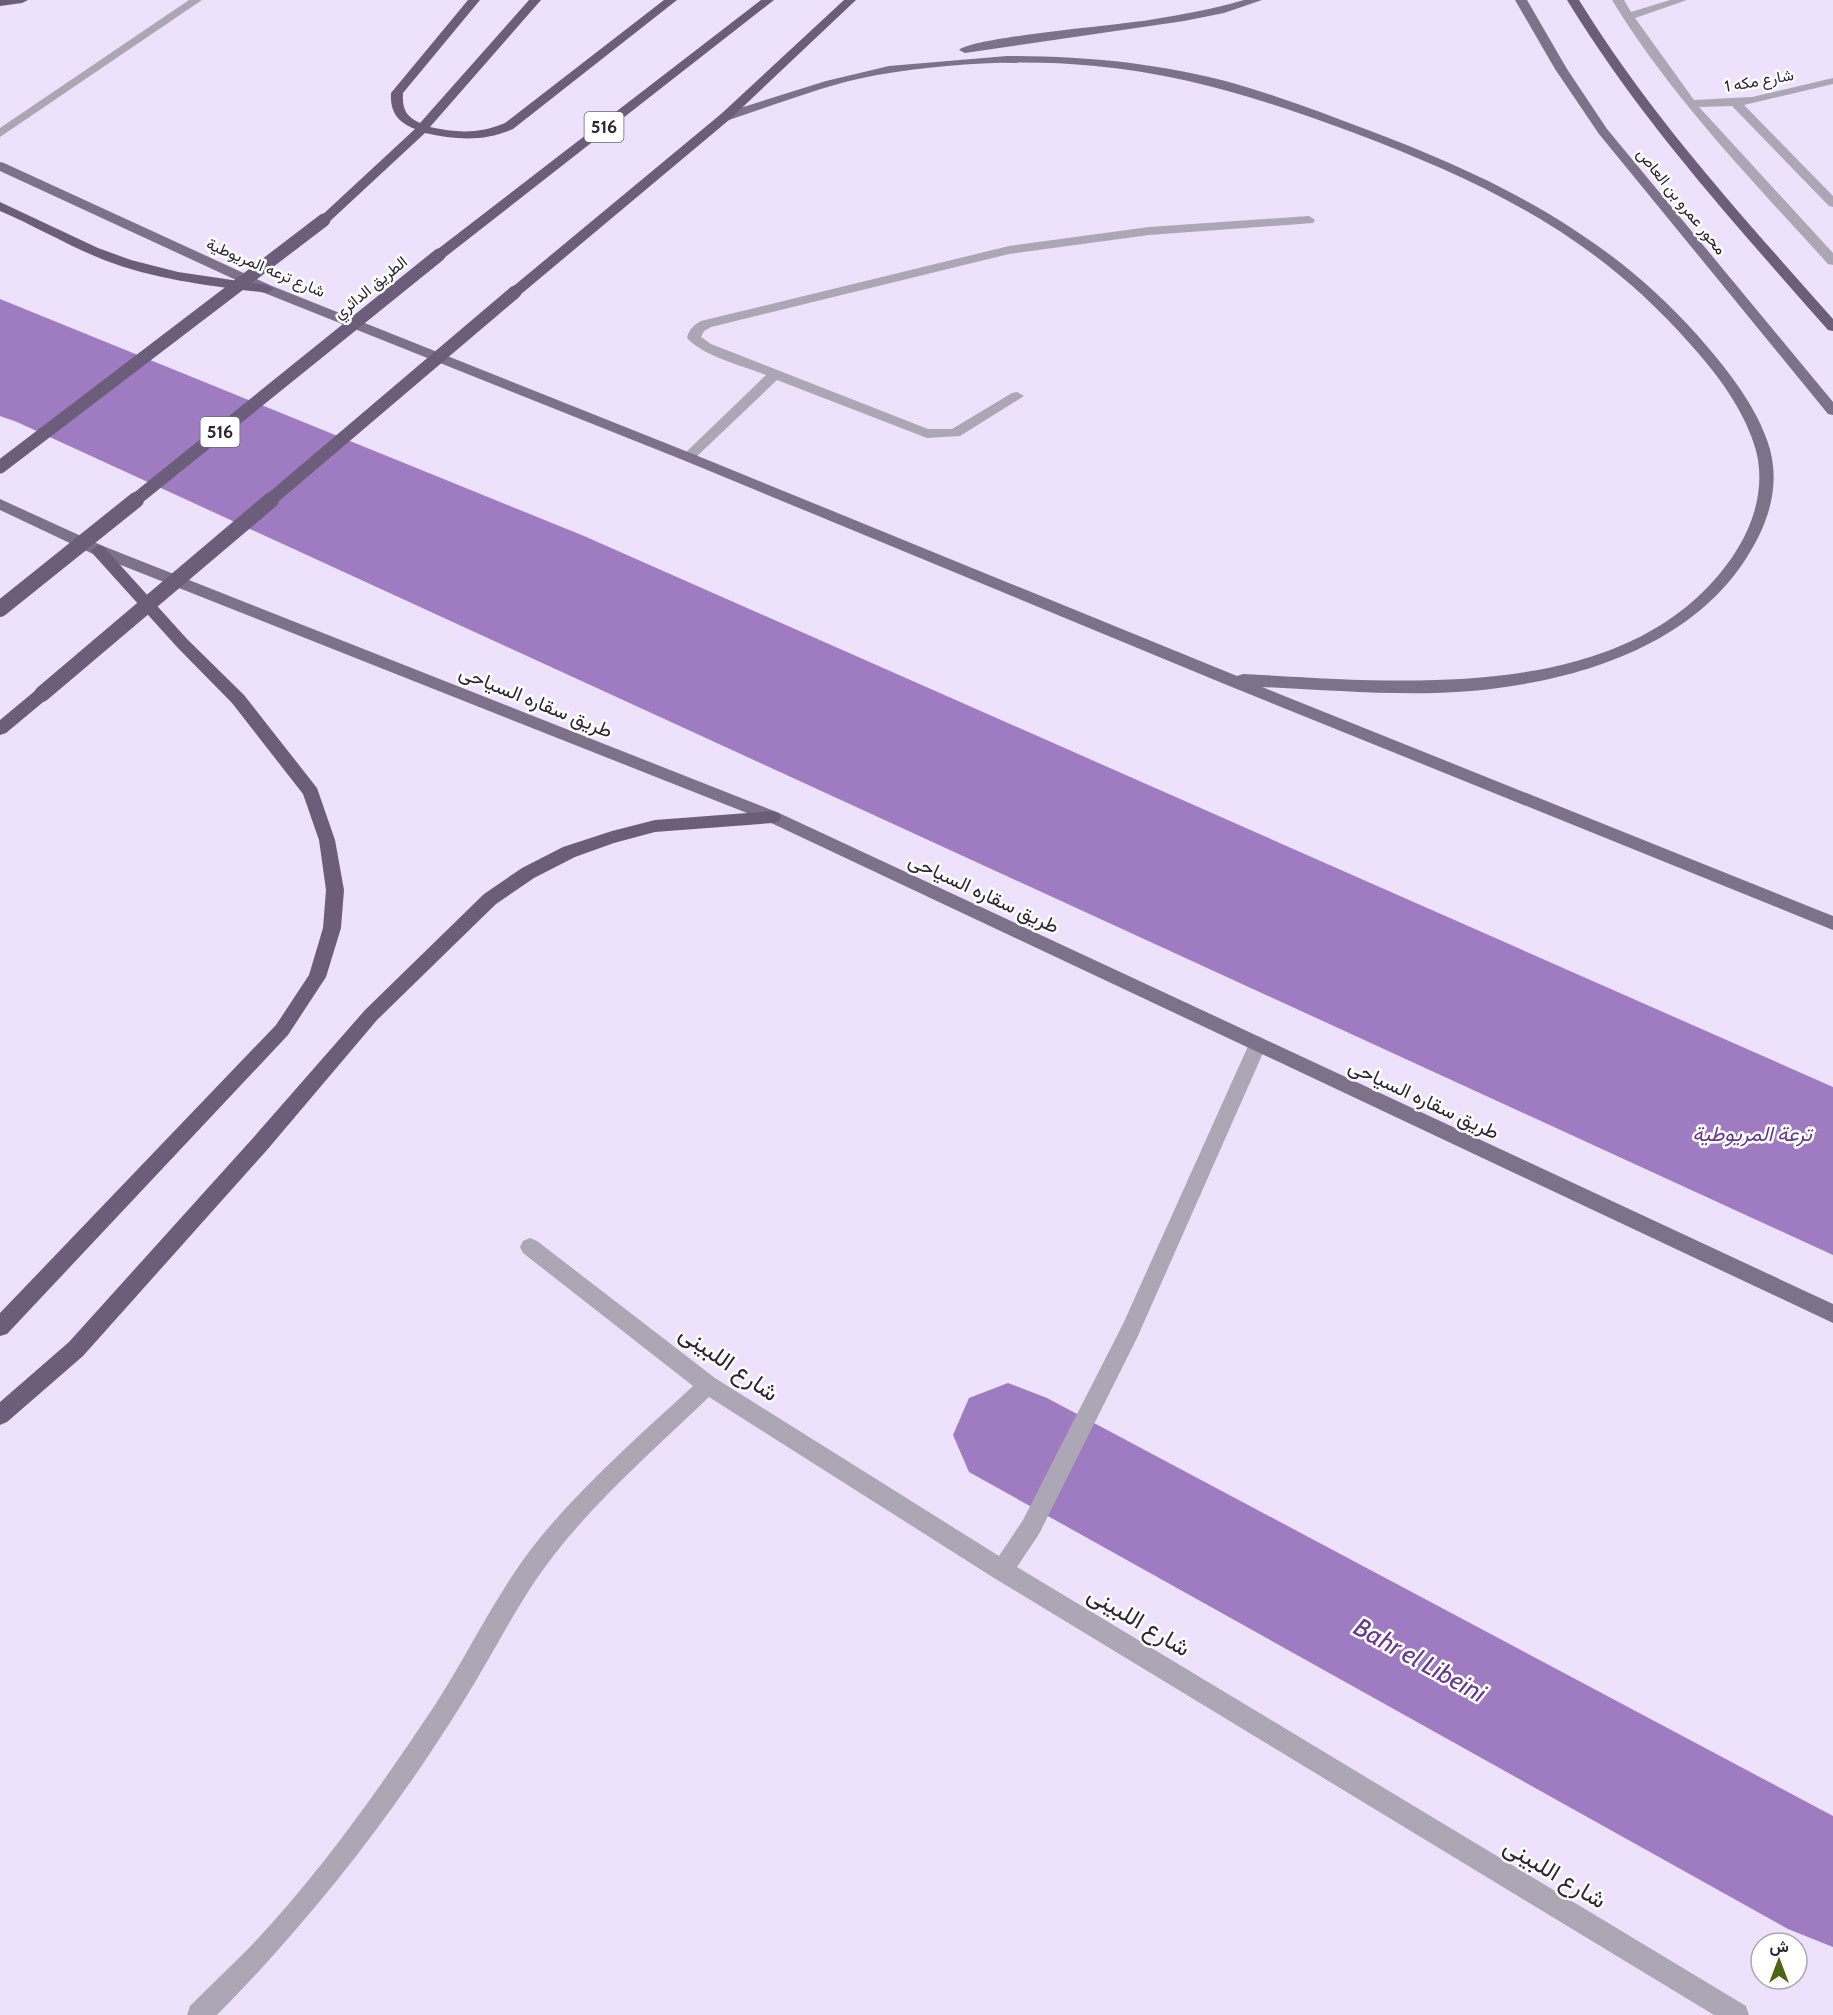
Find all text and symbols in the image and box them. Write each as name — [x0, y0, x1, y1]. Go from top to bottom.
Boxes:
street label: شارع مكه 1 — [1723, 65, 1795, 98]
road number: 516 — [584, 112, 624, 142]
street label: محور عمرو بن العاص — [1632, 144, 1730, 259]
street label: شارع ترعه المريوطية — [203, 234, 328, 303]
street label: الطريق الدائري — [330, 252, 413, 326]
road number: 516 — [200, 417, 240, 447]
street label: طريق سقاره السياحى — [456, 659, 616, 744]
street label: طريق سقاره السياحى — [905, 848, 1063, 939]
street label: طريق سقاره السياحى — [1345, 1054, 1503, 1145]
water label: ترعة المريوطية — [1692, 1121, 1814, 1147]
street label: شارع اللبينى — [673, 1318, 784, 1409]
street label: شارع اللبينى — [1082, 1579, 1196, 1664]
water label: Bahr el Libeini — [1348, 1611, 1492, 1710]
street label: شارع اللبينى — [1498, 1831, 1612, 1916]
north arrow — [1749, 1931, 1809, 1991]
text: ش — [1769, 1937, 1789, 1956]

